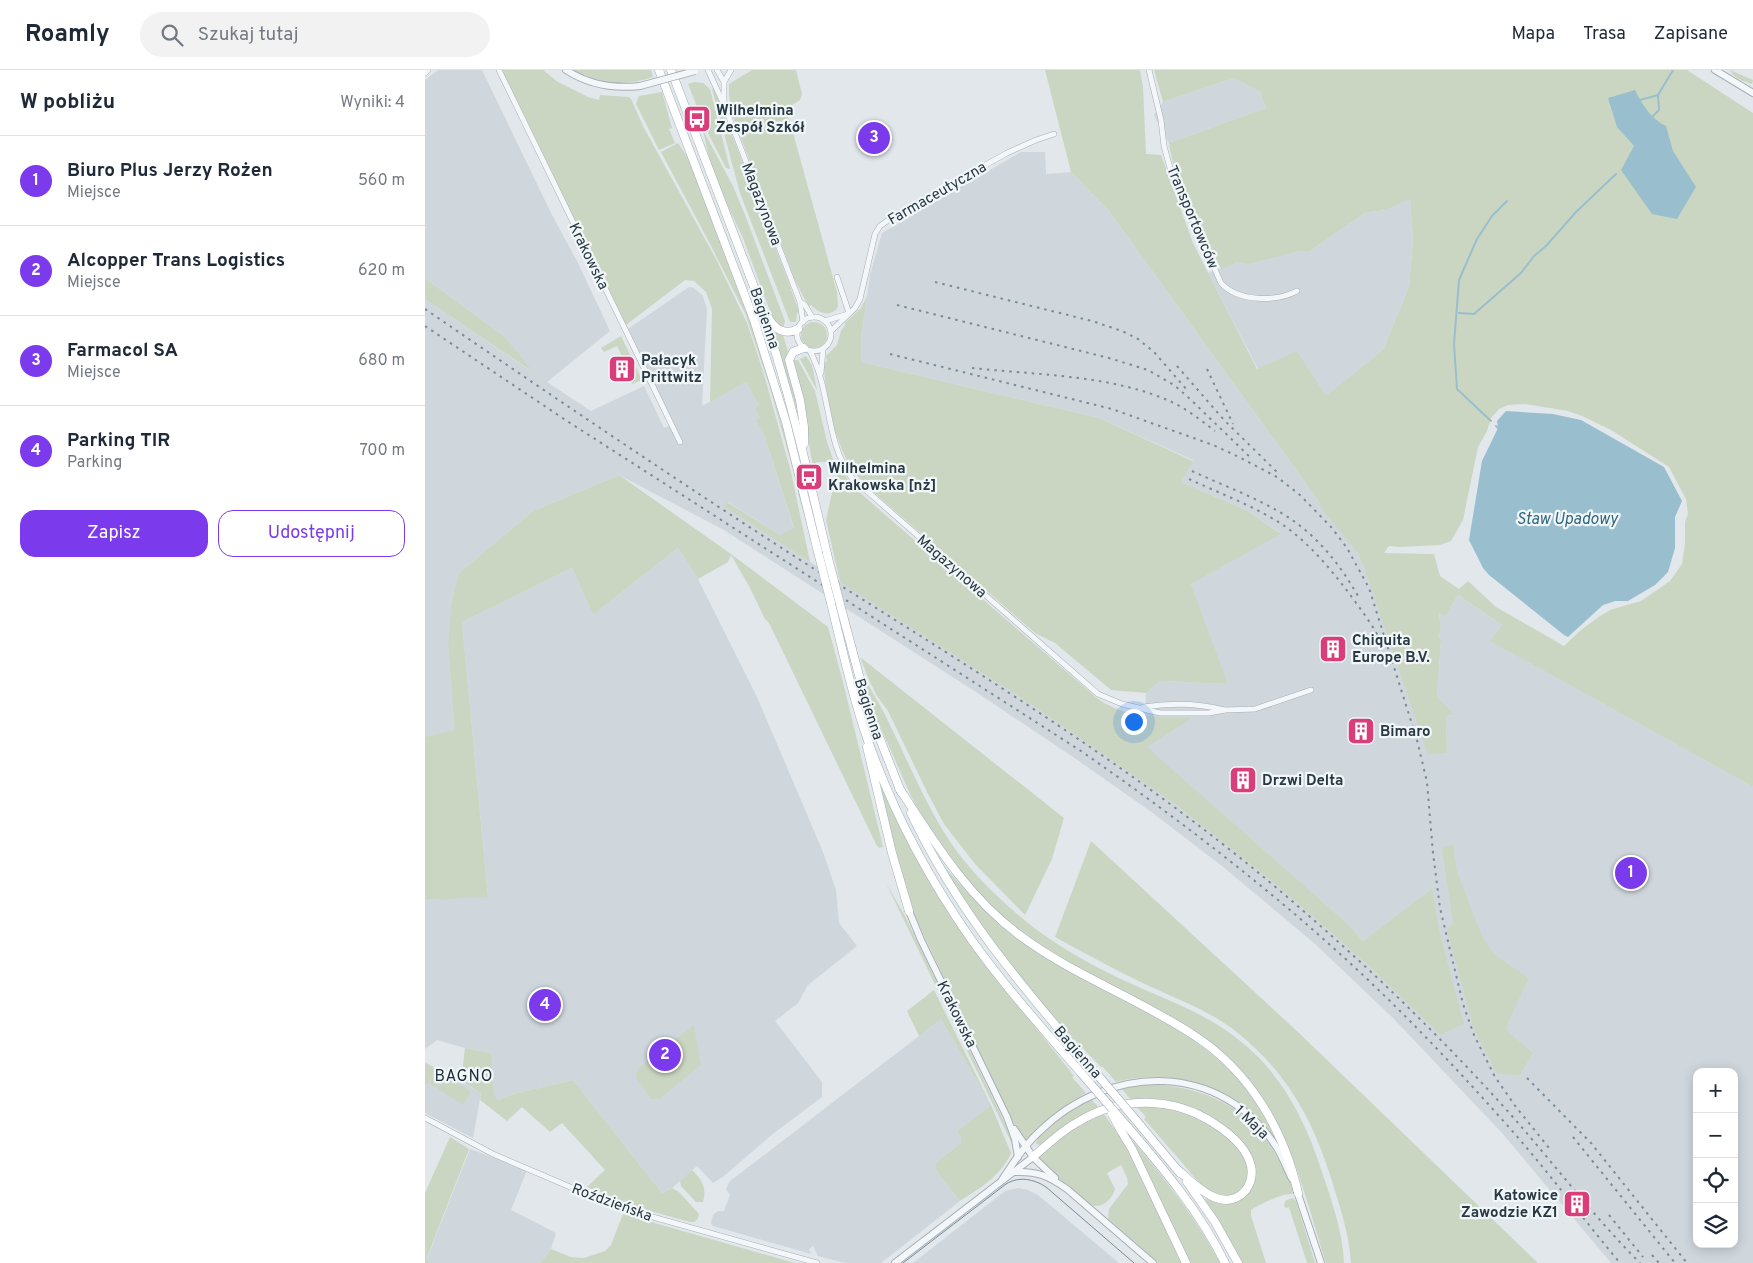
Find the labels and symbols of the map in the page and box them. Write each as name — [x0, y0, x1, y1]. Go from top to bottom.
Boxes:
place label: Wilhelmina Zespół Szkół — [716, 102, 805, 138]
bus stop icon: Wilhelmina Zespół Szkół — [682, 104, 712, 134]
pin: 3 — [858, 119, 890, 157]
street label: Farmaceutyczna — [885, 158, 990, 230]
street label: Magazynowa — [736, 161, 785, 249]
street label: Transportowców — [1161, 163, 1222, 272]
street label: Krakowska — [563, 220, 612, 293]
street label: Bagienna — [744, 285, 783, 352]
place label: Pałacyk Prittwitz — [641, 352, 702, 388]
building icon: Pałacyk Prittwitz — [607, 354, 637, 384]
place label: Wilhelmina Krakowska [nż] — [828, 460, 936, 496]
bus stop icon: Wilhelmina Krakowska [nż] — [794, 462, 824, 492]
water label: Staw Upadowy — [1516, 510, 1619, 530]
street label: Magazynowa — [912, 531, 990, 603]
place label: Chiquita Europe B.V. — [1352, 632, 1430, 668]
building icon: Chiquita Europe B.V. — [1318, 634, 1348, 664]
street label: Bagienna — [849, 676, 886, 743]
your location — [1121, 709, 1147, 735]
building icon: Bimaro — [1346, 716, 1376, 746]
place label: Bimaro — [1380, 723, 1431, 742]
building icon: Drzwi Delta — [1228, 765, 1258, 795]
place label: Drzwi Delta — [1262, 772, 1343, 791]
pin: 1 — [1615, 854, 1647, 892]
street label: Krakowska — [931, 978, 980, 1051]
pin: 4 — [529, 986, 561, 1024]
street label: Bagienna — [1049, 1023, 1105, 1083]
pin: 2 — [649, 1036, 681, 1074]
district label: BAGNO — [434, 1067, 494, 1087]
street label: 1 Maja — [1230, 1102, 1272, 1144]
street label: Roździeńska — [569, 1180, 654, 1227]
place label: Katowice Zawodzie KZ1 — [1461, 1187, 1558, 1223]
building icon: Katowice Zawodzie KZ1 — [1562, 1189, 1592, 1219]

